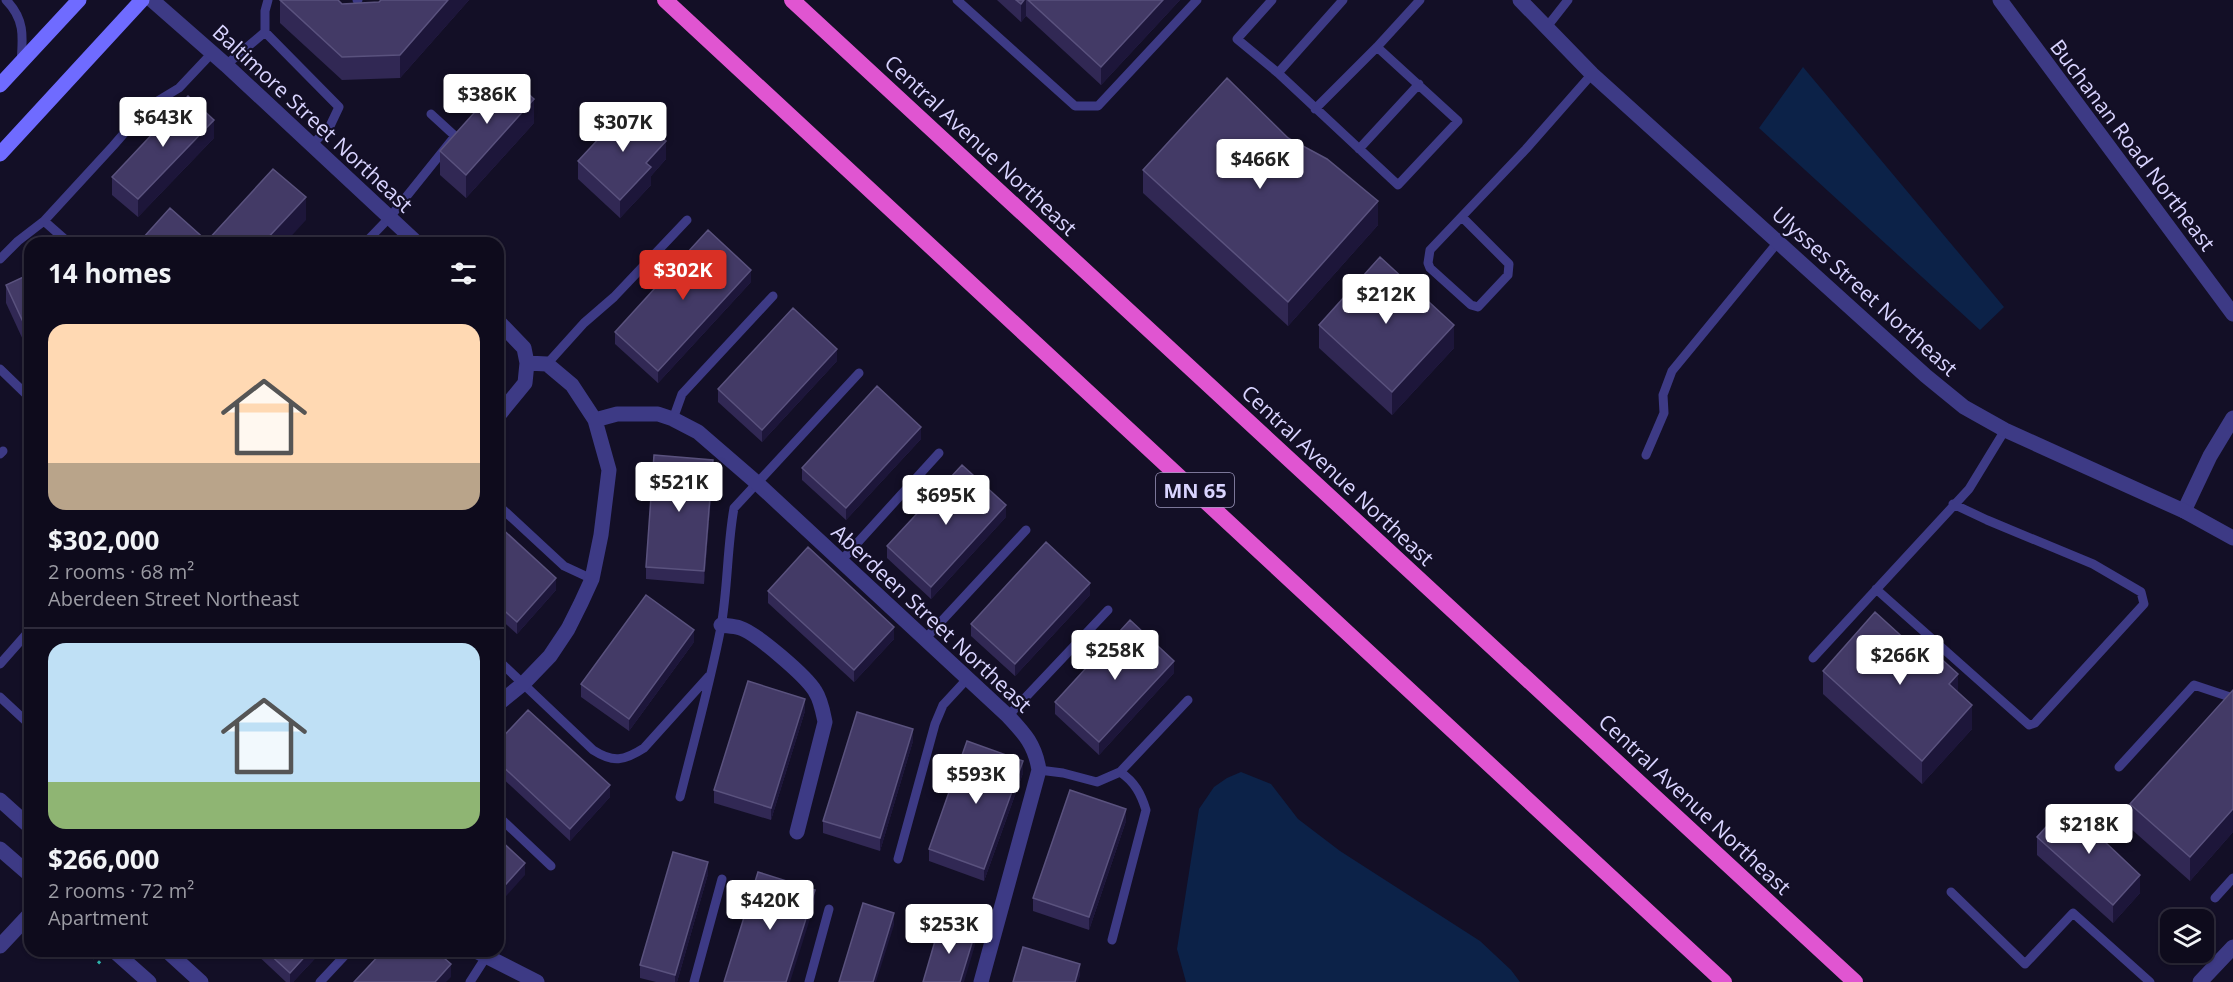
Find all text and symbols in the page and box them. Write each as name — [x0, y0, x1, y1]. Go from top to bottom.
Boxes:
street label: Baltimore Street Northeast — [207, 18, 419, 218]
street label: Buchanan Road Northeast — [2044, 34, 2222, 256]
street label: Central Avenue Northeast — [879, 48, 1083, 242]
pin: $386K — [445, 74, 529, 125]
text: $386K — [457, 80, 517, 107]
pin: $643K — [121, 97, 205, 148]
pin: $307K — [581, 102, 665, 153]
text: $643K — [133, 103, 193, 130]
text: $307K — [593, 108, 653, 135]
pin: $466K — [1218, 139, 1302, 190]
text: $466K — [1230, 145, 1290, 172]
street label: Ulysses Street Northeast — [1766, 200, 1964, 382]
pin: $302K — [641, 250, 725, 301]
text: 14 homes — [48, 255, 172, 291]
text: $302K — [653, 256, 713, 283]
icon: filters — [447, 257, 480, 290]
pin: $212K — [1344, 274, 1428, 325]
text: $212K — [1356, 280, 1416, 307]
icon: home — [210, 363, 318, 471]
street label: Central Avenue Northeast — [1236, 378, 1440, 572]
pin: $521K — [637, 462, 721, 513]
text: $521K — [649, 468, 709, 495]
road number: MN 65 — [1156, 473, 1234, 507]
pin: $695K — [904, 475, 988, 526]
text: $695K — [916, 481, 976, 508]
street label: Aberdeen Street Northeast — [826, 518, 1038, 718]
text: $302,000 — [48, 522, 159, 558]
text: 2 rooms · 68 m² — [48, 558, 194, 585]
text: Aberdeen Street Northeast — [48, 585, 299, 612]
pin: $258K — [1073, 630, 1157, 681]
pin: $266K — [1858, 635, 1942, 686]
text: $258K — [1085, 636, 1145, 663]
text: $266K — [1870, 641, 1930, 668]
icon: home — [210, 682, 318, 790]
street label: Central Avenue Northeast — [1593, 707, 1797, 901]
pin: $593K — [934, 754, 1018, 805]
text: $593K — [946, 760, 1006, 787]
pin: $218K — [2047, 804, 2131, 855]
text: $218K — [2059, 810, 2119, 837]
text: $266,000 — [48, 841, 159, 877]
text: 2 rooms · 72 m² — [48, 877, 194, 904]
pin: $420K — [728, 880, 812, 931]
text: $420K — [740, 886, 800, 913]
text: Apartment — [48, 904, 148, 931]
pin: $253K — [907, 904, 991, 955]
map controls — [2160, 909, 2214, 963]
button: layers — [2160, 909, 2214, 963]
text: $253K — [919, 910, 979, 937]

